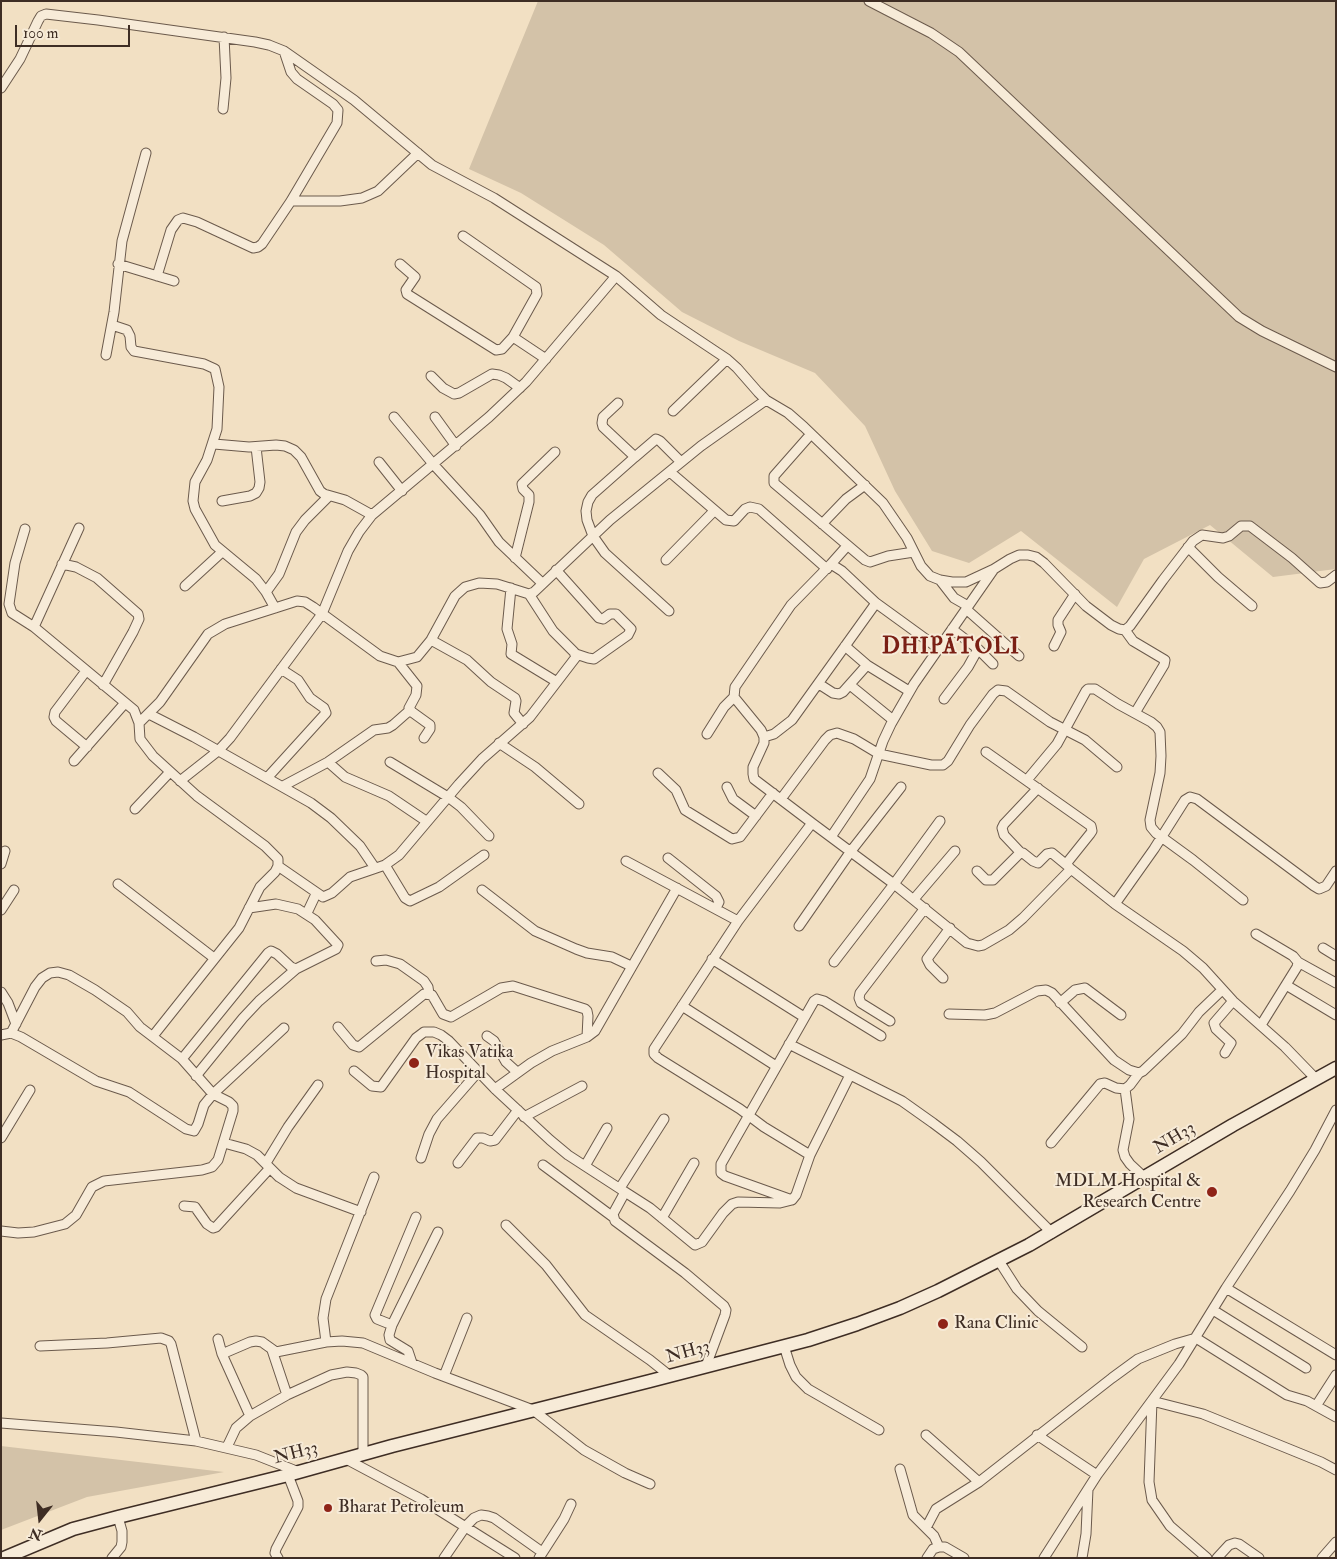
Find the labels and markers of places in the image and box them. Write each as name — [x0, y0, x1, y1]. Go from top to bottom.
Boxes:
place label: Vikas Vatika Hospital — [425, 1042, 513, 1084]
marker: Vikas Vatika Hospital — [407, 1056, 421, 1070]
place label: MDLM Hospital & Research Centre — [1055, 1171, 1201, 1214]
marker: MDLM Hospital & Research Centre — [1205, 1185, 1219, 1199]
place label: Rana Clinic — [954, 1313, 1039, 1335]
marker: Rana Clinic — [936, 1317, 950, 1331]
place label: Bharat Petroleum — [338, 1497, 464, 1519]
marker: Bharat Petroleum — [322, 1502, 334, 1514]

